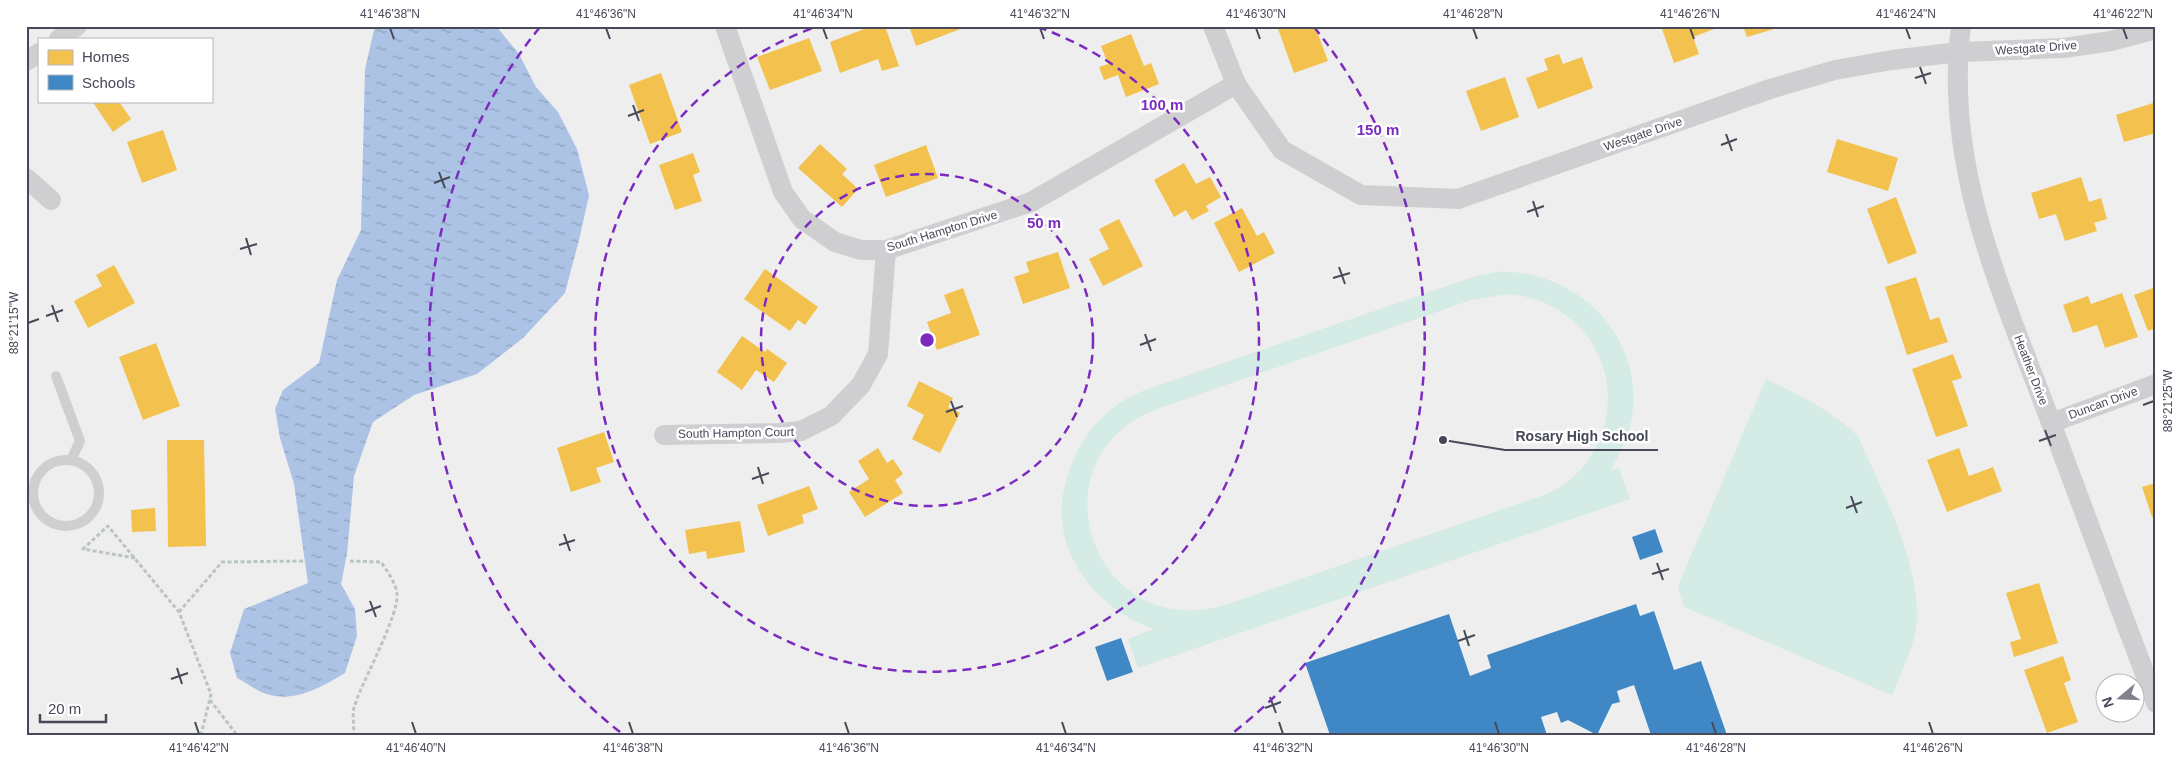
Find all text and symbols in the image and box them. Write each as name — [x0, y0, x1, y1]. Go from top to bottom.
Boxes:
text: 41°46'38"N — [360, 7, 420, 21]
text: 41°46'36"N — [576, 7, 636, 21]
text: 41°46'34"N — [793, 7, 853, 21]
text: 41°46'32"N — [1010, 7, 1070, 21]
text: 41°46'30"N — [1226, 7, 1286, 21]
text: 41°46'28"N — [1443, 7, 1503, 21]
text: 41°46'26"N — [1660, 7, 1720, 21]
text: 41°46'24"N — [1876, 7, 1936, 21]
text: 41°46'22"N — [2093, 7, 2153, 21]
legend — [38, 38, 212, 102]
street label: Westgate Drive — [1995, 38, 2078, 58]
text: Homes — [82, 48, 130, 65]
text: Schools — [82, 74, 135, 91]
text: 100 m — [1141, 96, 1183, 113]
street label: Westgate Drive — [1602, 114, 1684, 154]
text: 150 m — [1357, 121, 1399, 138]
street label: South Hampton Drive — [885, 207, 999, 254]
text: 50 m — [1027, 214, 1061, 231]
text: 88°21'15"W — [7, 291, 21, 354]
centre of rings — [918, 331, 936, 349]
street label: Heather Drive — [2011, 333, 2051, 407]
text: 88°21'25"W — [2161, 369, 2175, 432]
street label: Duncan Drive — [2066, 384, 2140, 422]
callout: Rosary High School — [1505, 421, 1658, 450]
street label: South Hampton Court — [678, 425, 795, 441]
text: Rosary High School — [1515, 428, 1649, 444]
north arrow — [2094, 674, 2144, 724]
scale bar — [40, 691, 106, 723]
text: N — [2098, 695, 2117, 710]
text: 20 m — [48, 700, 81, 717]
text: 41°46'42"N — [169, 741, 229, 755]
text: 41°46'40"N — [386, 741, 446, 755]
text: 41°46'38"N — [603, 741, 663, 755]
text: 41°46'36"N — [819, 741, 879, 755]
text: 41°46'34"N — [1036, 741, 1096, 755]
text: 41°46'32"N — [1253, 741, 1313, 755]
text: 41°46'30"N — [1469, 741, 1529, 755]
text: 41°46'28"N — [1686, 741, 1746, 755]
text: 41°46'26"N — [1903, 741, 1963, 755]

